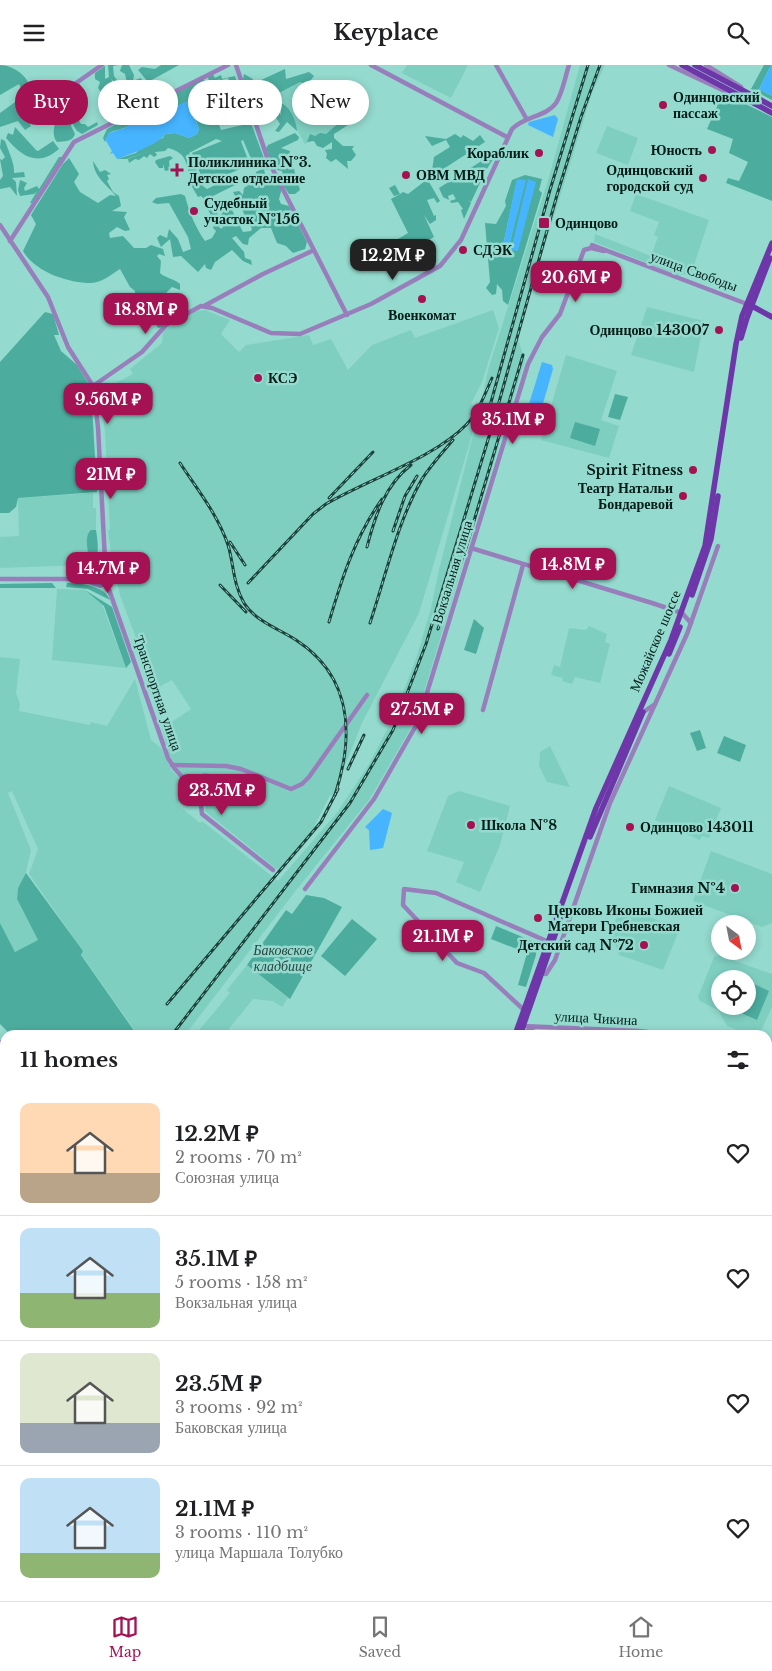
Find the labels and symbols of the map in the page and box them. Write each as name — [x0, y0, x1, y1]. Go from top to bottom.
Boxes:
place label: Одинцовский пассаж — [673, 88, 760, 122]
marker: Одинцовский пассаж — [657, 99, 669, 111]
place label: Юность — [651, 141, 703, 159]
place label: Кораблик — [467, 144, 530, 162]
marker: Юность — [706, 144, 718, 156]
marker: Кораблик — [533, 147, 545, 159]
place label: Поликлиника №3. Детское отделение — [188, 153, 311, 187]
place label: Одинцовский городской суд — [606, 161, 693, 195]
marker: Поликлиника №3. Детское отделение — [170, 163, 184, 177]
place label: ОВМ МВД — [416, 166, 485, 184]
marker: ОВМ МВД — [400, 169, 412, 181]
marker: Одинцовский городской суд — [697, 172, 709, 184]
place label: Судебный участок №156 — [204, 194, 300, 228]
marker: Судебный участок №156 — [188, 205, 200, 217]
place label: Одинцово — [555, 214, 618, 232]
marker: Одинцово — [537, 216, 551, 230]
pin: 12.2M ₽ — [347, 239, 439, 281]
place label: СДЭК — [473, 241, 513, 259]
marker: СДЭК — [457, 244, 469, 256]
street label: улица Свободы — [648, 247, 741, 295]
pin: 20.6M ₽ — [530, 261, 622, 303]
pin: 18.8M ₽ — [100, 293, 192, 335]
marker: Военкомат — [416, 293, 428, 305]
place label: Военкомат — [388, 306, 456, 324]
place label: Одинцово 143007 — [589, 321, 710, 339]
marker: Одинцово 143007 — [713, 324, 725, 336]
place label: КСЭ — [268, 369, 297, 387]
marker: КСЭ — [252, 372, 264, 384]
pin: 9.56M ₽ — [62, 383, 154, 425]
pin: 35.1M ₽ — [467, 403, 559, 445]
pin: 21M ₽ — [76, 457, 146, 500]
place label: Spirit Fitness — [586, 461, 683, 479]
marker: Spirit Fitness — [687, 464, 699, 476]
place label: Театр Натальи Бондаревой — [578, 479, 673, 513]
marker: Театр Натальи Бондаревой — [677, 490, 689, 502]
street label: Вокзальная улица — [428, 517, 476, 626]
pin: 14.8M ₽ — [527, 547, 619, 590]
pin: 14.7M ₽ — [62, 551, 154, 594]
street label: Можайское шоссе — [625, 587, 685, 695]
street label: Транспортная улица — [130, 633, 186, 754]
pin: 27.5M ₽ — [376, 693, 468, 735]
pin: 23.5M ₽ — [176, 773, 268, 816]
place label: Школа №8 — [481, 816, 557, 834]
place label: Одинцово 143011 — [640, 818, 754, 836]
marker: Школа №8 — [465, 819, 477, 831]
marker: Одинцово 143011 — [624, 821, 636, 833]
place label: Гимназия №4 — [631, 879, 725, 897]
marker: Гимназия №4 — [729, 882, 741, 894]
place label: Церковь Иконы Божией Матери Гребневская — [548, 901, 703, 935]
marker: Церковь Иконы Божией Матери Гребневская — [532, 912, 544, 924]
north arrow — [711, 915, 756, 960]
pin: 21.1M ₽ — [397, 919, 489, 962]
place label: Детский сад №72 — [518, 936, 634, 954]
marker: Детский сад №72 — [638, 939, 650, 951]
park label: Баковское кладбище — [252, 941, 313, 975]
street label: улица Чикина — [554, 1007, 639, 1029]

